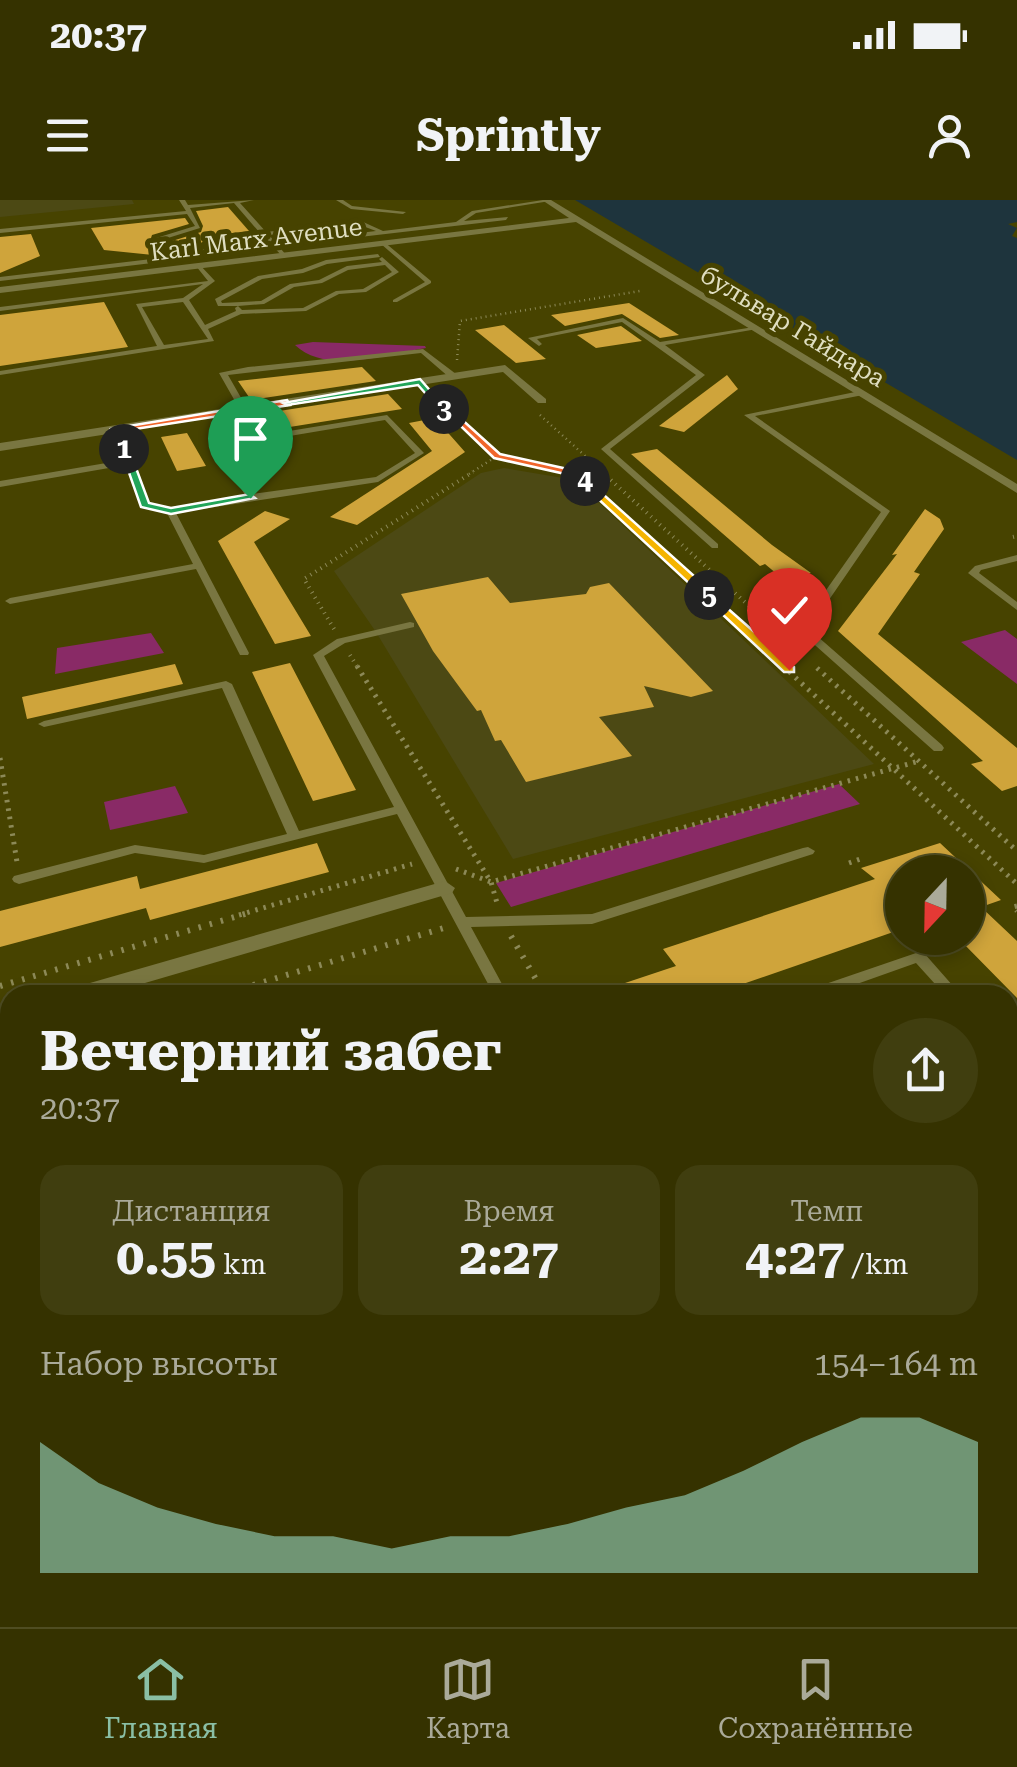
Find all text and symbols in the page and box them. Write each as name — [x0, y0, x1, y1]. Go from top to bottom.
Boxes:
text: 20:37 — [50, 13, 147, 57]
icon: menu — [40, 108, 95, 163]
icon: person — [922, 108, 977, 163]
text: Sprintly — [416, 109, 601, 162]
street label: Karl Marx Avenue — [148, 212, 364, 267]
street label: бульвар Гайдара — [695, 260, 891, 393]
pin: 3 — [419, 384, 469, 434]
text: 3 — [436, 392, 452, 425]
pin — [208, 396, 293, 499]
icon: arrive — [223, 411, 278, 466]
pin: 1 — [99, 424, 149, 474]
text: 1 — [116, 432, 132, 465]
pin: 4 — [560, 456, 610, 506]
text: 4 — [577, 464, 593, 497]
pin — [747, 568, 832, 671]
pin: 5 — [684, 570, 734, 620]
text: 5 — [701, 578, 717, 611]
icon: check — [762, 583, 817, 638]
north arrow — [885, 855, 985, 955]
map controls — [885, 855, 985, 955]
button: share — [873, 1018, 978, 1123]
text: Вечерний забег — [40, 1019, 502, 1083]
text: 20:37 — [40, 1089, 120, 1127]
text: Дистанция — [112, 1195, 271, 1228]
text: Время — [463, 1195, 555, 1228]
text: Темп — [790, 1195, 863, 1228]
text: 0.55 — [116, 1228, 216, 1286]
text: 2:27 — [459, 1228, 559, 1286]
text: 4:27 — [745, 1228, 845, 1286]
text: km — [216, 1248, 266, 1281]
text: /km — [845, 1248, 908, 1281]
text: Набор высоты — [40, 1345, 278, 1383]
text: 154–164 m — [814, 1345, 978, 1383]
tab: Главная — [104, 1652, 218, 1745]
tab: Карта — [426, 1652, 510, 1745]
tab: Сохранённые — [718, 1652, 913, 1745]

